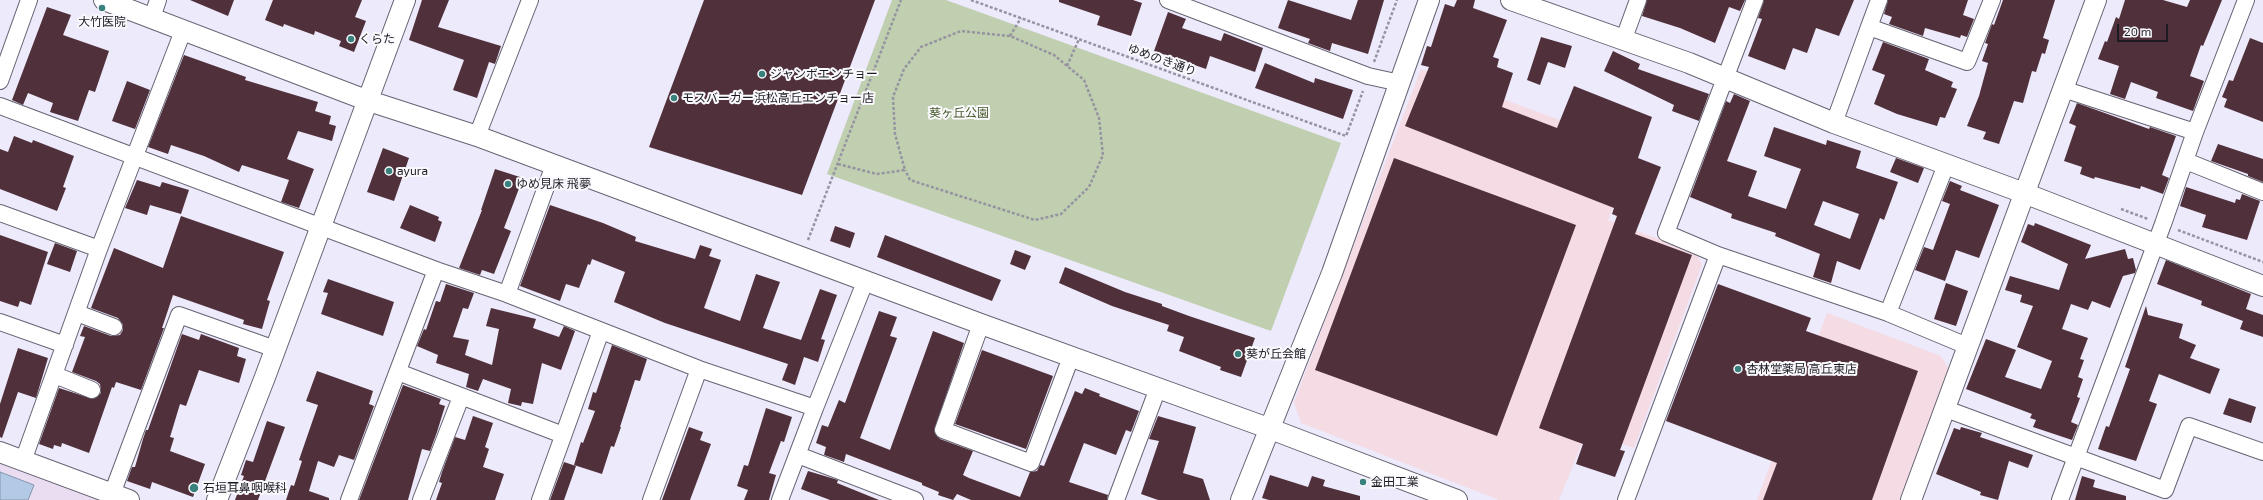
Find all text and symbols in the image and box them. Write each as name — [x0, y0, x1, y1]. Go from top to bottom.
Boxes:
marker: 大竹医院 — [97, 3, 107, 13]
place label: 大竹医院 — [78, 15, 126, 29]
scale bar — [2119, 16, 2170, 42]
text: 20 m — [2124, 24, 2151, 38]
place label: くらた — [359, 32, 395, 46]
marker: くらた — [346, 34, 356, 44]
street label: ゆめのき通り — [1126, 41, 1198, 79]
place label: ジャンボエンチョー — [770, 67, 878, 81]
marker: ジャンボエンチョー — [757, 69, 767, 79]
place label: モスバーガー浜松高丘エンチョー店 — [682, 91, 874, 105]
marker: モスバーガー浜松高丘エンチョー店 — [669, 93, 679, 103]
park label: 葵ヶ丘公園 — [929, 106, 989, 120]
place label: ayura — [397, 164, 428, 178]
marker: ayura — [384, 166, 394, 176]
place label: ゆめ見床 飛夢 — [516, 177, 591, 191]
marker: ゆめ見床 飛夢 — [503, 179, 513, 189]
place label: 葵が丘会館 — [1246, 347, 1306, 361]
marker: 葵が丘会館 — [1233, 349, 1243, 359]
place label: 杏林堂薬局 高丘東店 — [1746, 362, 1857, 376]
marker: 杏林堂薬局 高丘東店 — [1733, 364, 1743, 374]
place label: 金田工業 — [1371, 475, 1419, 489]
marker: 金田工業 — [1358, 477, 1368, 487]
place label: 石垣耳鼻咽喉科 — [203, 481, 287, 495]
marker: 石垣耳鼻咽喉科 — [188, 482, 200, 494]

